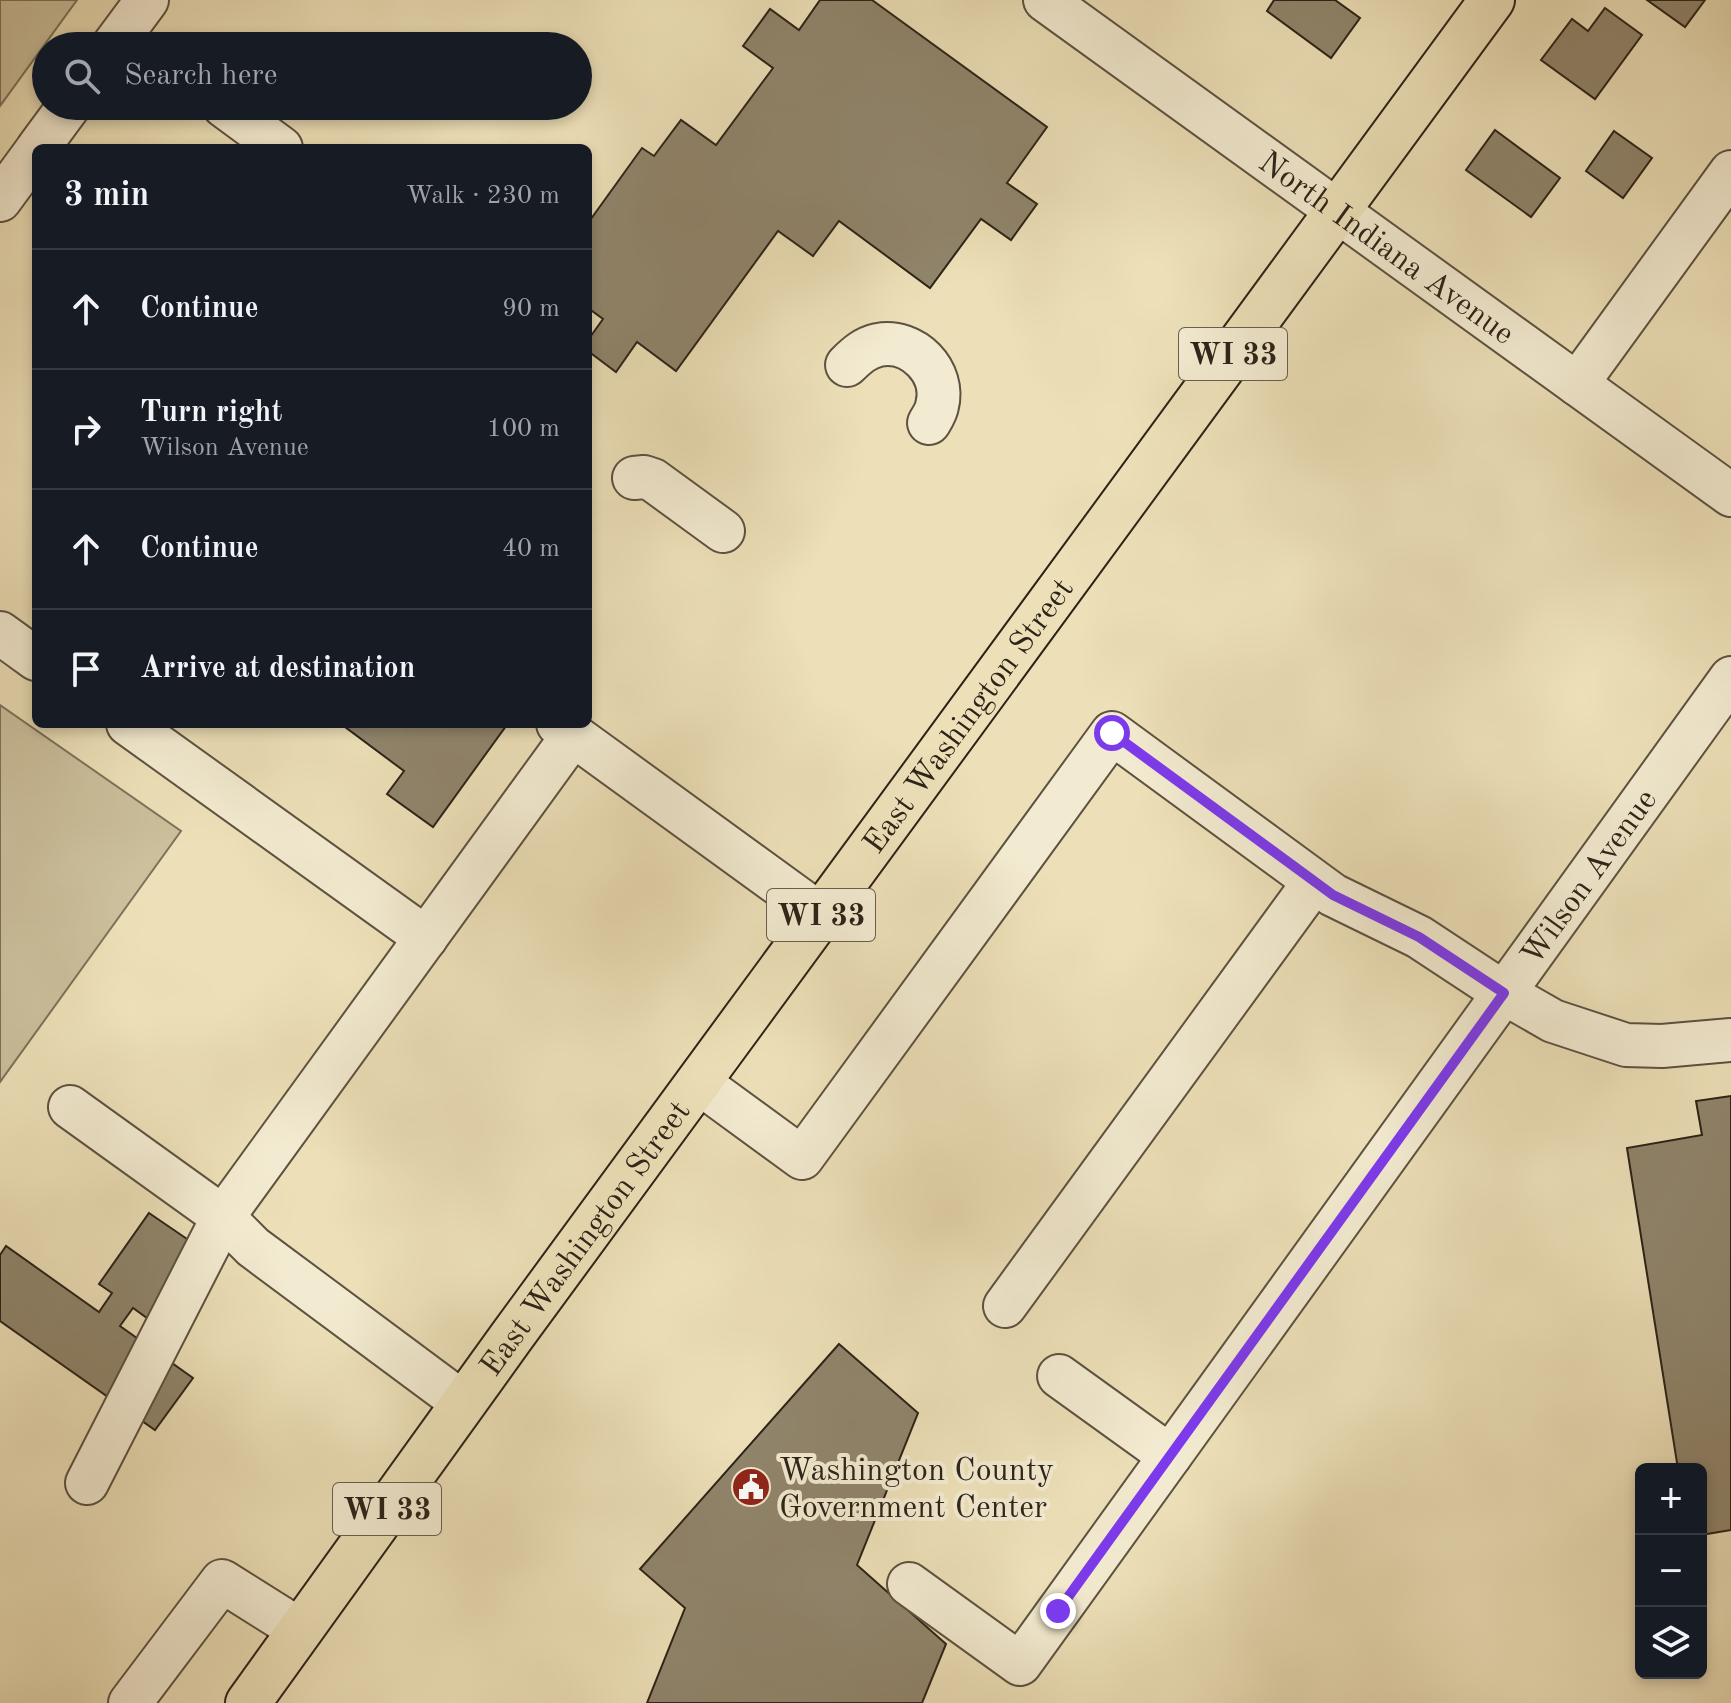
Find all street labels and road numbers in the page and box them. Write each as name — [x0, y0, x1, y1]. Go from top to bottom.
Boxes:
street label: North Indiana Avenue — [1252, 147, 1519, 352]
road number: WI 33 — [1179, 328, 1287, 380]
street label: East Washington Street — [859, 574, 1081, 860]
street label: Wilson Avenue — [1517, 784, 1664, 972]
road number: WI 33 — [767, 889, 875, 941]
street label: East Washington Street — [476, 1096, 698, 1383]
road number: WI 33 — [333, 1483, 441, 1535]

